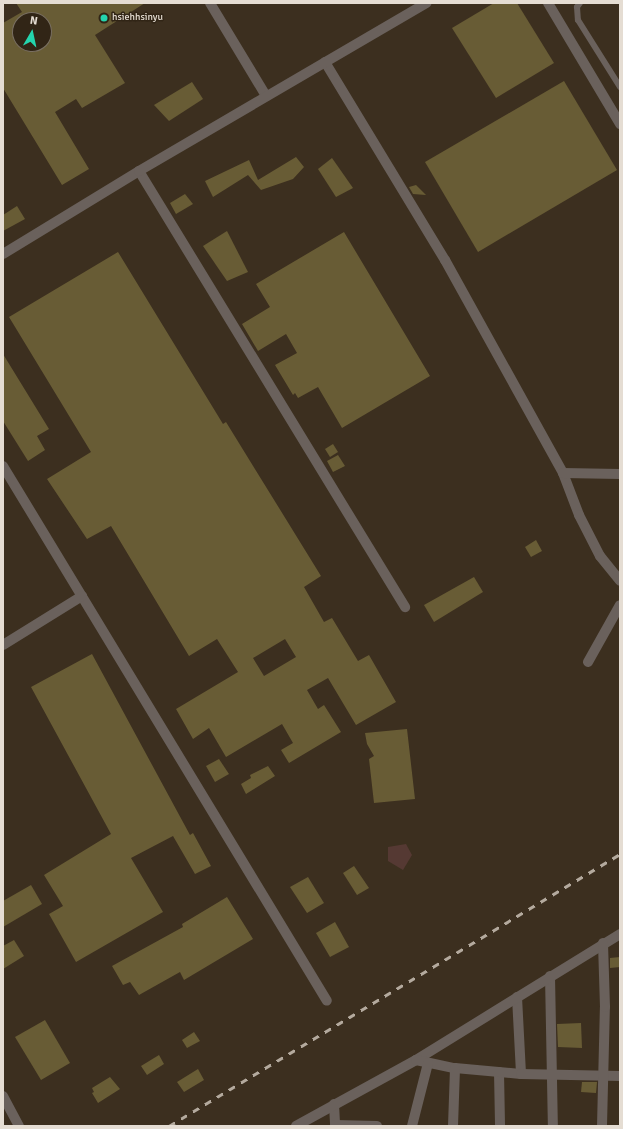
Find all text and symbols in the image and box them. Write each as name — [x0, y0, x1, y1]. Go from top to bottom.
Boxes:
north arrow — [12, 12, 52, 52]
place label: hsiehhsinyu — [112, 12, 163, 24]
marker: hsiehhsinyu — [99, 13, 109, 23]
text: N — [29, 14, 39, 28]

